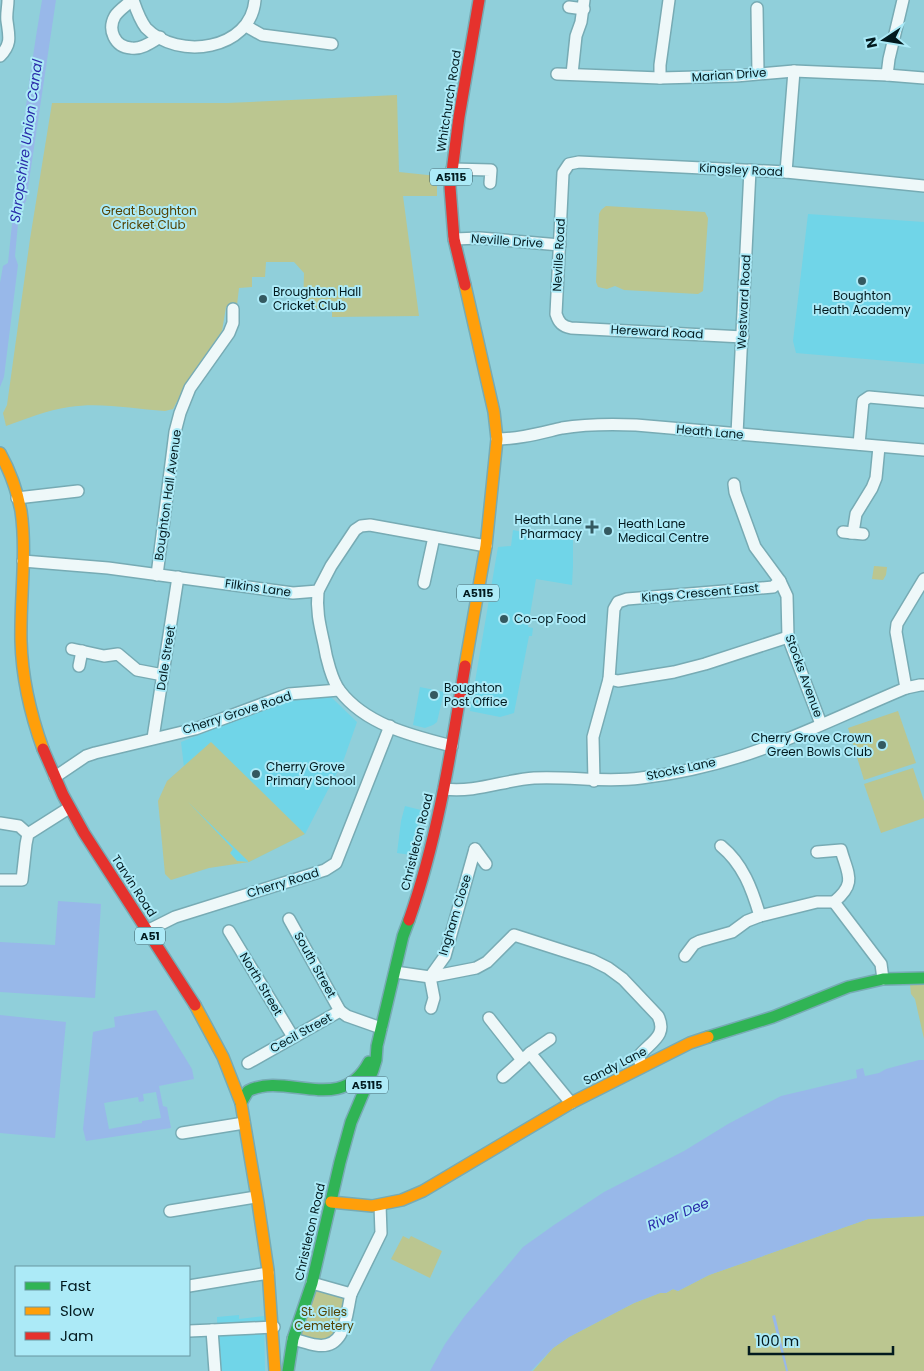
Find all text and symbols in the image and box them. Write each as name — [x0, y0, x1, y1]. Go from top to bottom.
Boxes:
north arrow — [859, 15, 909, 65]
text: N — [860, 35, 882, 50]
street label: Whitchurch Road — [432, 49, 465, 153]
water label: Shropshire Union Canal — [5, 58, 47, 224]
street label: Marian Drive — [691, 63, 767, 86]
street label: Kingsley Road — [699, 159, 783, 180]
road number: A5115 — [430, 168, 472, 186]
park label: Great Boughton Cricket Club — [101, 202, 197, 233]
street label: Neville Road — [548, 218, 569, 292]
street label: Neville Drive — [470, 230, 544, 251]
street label: Westward Road — [733, 254, 754, 350]
marker: Boughton Heath Academy — [856, 275, 868, 287]
place label: Broughton Hall Cricket Club — [273, 283, 361, 314]
place label: Boughton Heath Academy — [813, 287, 911, 318]
marker: Broughton Hall Cricket Club — [257, 293, 269, 305]
street label: Hereward Road — [610, 321, 704, 342]
street label: Heath Lane — [676, 420, 744, 443]
street label: Boughton Hall Avenue — [150, 428, 185, 561]
place label: Heath Lane Pharmacy — [514, 511, 582, 542]
place label: Heath Lane Medical Centre — [618, 515, 709, 546]
marker: Heath Lane Pharmacy — [586, 521, 598, 533]
marker: Heath Lane Medical Centre — [602, 525, 614, 537]
street label: Filkins Lane — [224, 574, 292, 601]
street label: Kings Crescent East — [641, 579, 759, 606]
road number: A5115 — [457, 584, 499, 602]
place label: Co-op Food — [514, 610, 586, 627]
marker: Co-op Food — [498, 613, 510, 625]
street label: Dale Street — [152, 624, 179, 692]
street label: Stocks Avenue — [782, 632, 827, 720]
place label: Boughton Post Office — [444, 679, 507, 710]
street label: Cherry Grove Road — [180, 687, 293, 738]
marker: Boughton Post Office — [428, 689, 440, 701]
place label: Cherry Grove Crown Green Bowls Club — [751, 729, 872, 760]
marker: Cherry Grove Crown Green Bowls Club — [876, 739, 888, 751]
street label: Stocks Lane — [645, 753, 717, 784]
place label: Cherry Grove Primary School — [266, 758, 356, 789]
marker: Cherry Grove Primary School — [250, 768, 262, 780]
street label: Christleton Road — [396, 792, 437, 892]
street label: Tarvin Road — [108, 851, 161, 920]
street label: Cherry Road — [245, 864, 321, 902]
street label: Ingham Close — [434, 872, 475, 957]
road number: A51 — [135, 928, 165, 944]
street label: South Street — [290, 929, 341, 1001]
street label: North Street — [236, 949, 287, 1019]
street label: Cecil Street — [267, 1009, 335, 1057]
street label: Sandy Lane — [580, 1042, 650, 1089]
road number: A5115 — [346, 1076, 388, 1094]
street label: Christleton Road — [290, 1181, 329, 1282]
water label: River Dee — [644, 1192, 712, 1235]
legend — [15, 1266, 190, 1356]
text: Fast — [60, 1275, 91, 1296]
text: Slow — [60, 1300, 95, 1321]
park label: St. Giles Cemetery — [294, 1303, 354, 1334]
scale bar — [749, 1324, 893, 1356]
text: Jam — [60, 1325, 94, 1346]
text: 100 m — [756, 1330, 799, 1351]

